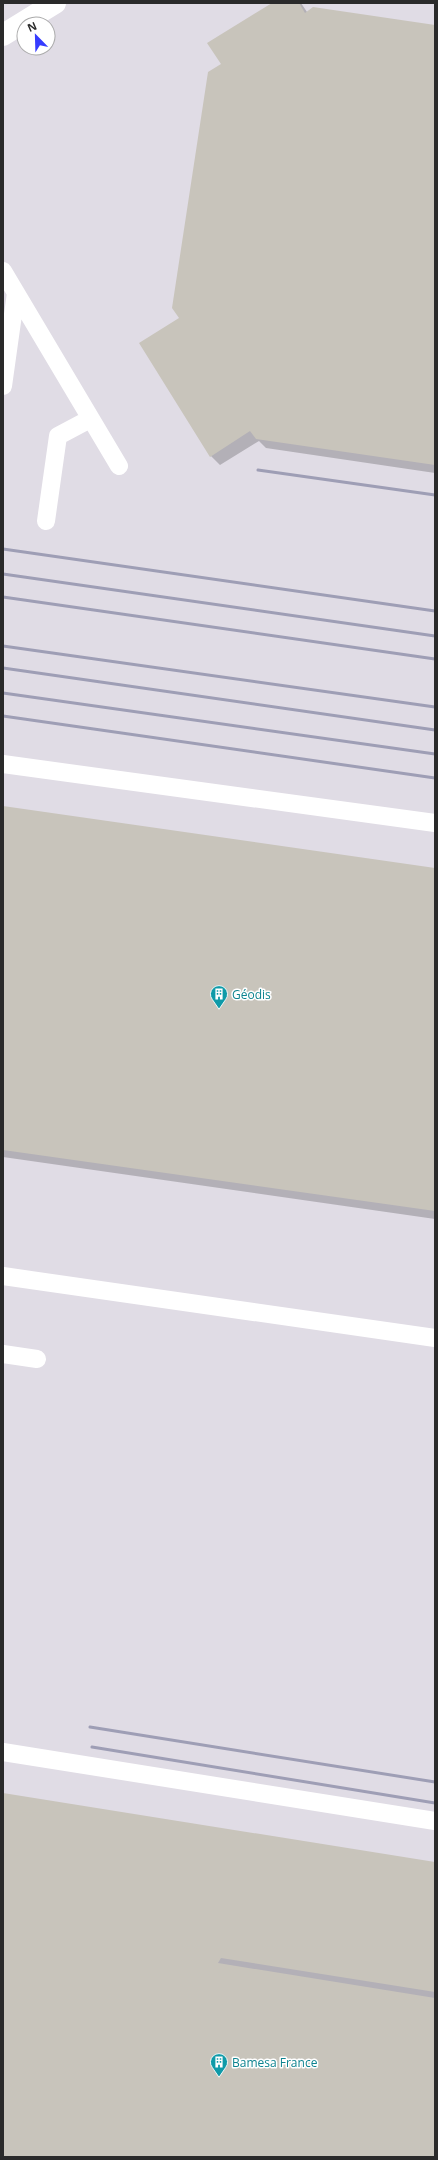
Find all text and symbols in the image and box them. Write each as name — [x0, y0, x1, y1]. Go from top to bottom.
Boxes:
north arrow — [16, 16, 56, 56]
text: N — [25, 18, 39, 35]
building icon: Géodis — [209, 984, 229, 1009]
place label: Géodis — [232, 986, 271, 1003]
building icon: Bamesa France — [209, 2052, 229, 2077]
place label: Bamesa France — [232, 2054, 318, 2071]

